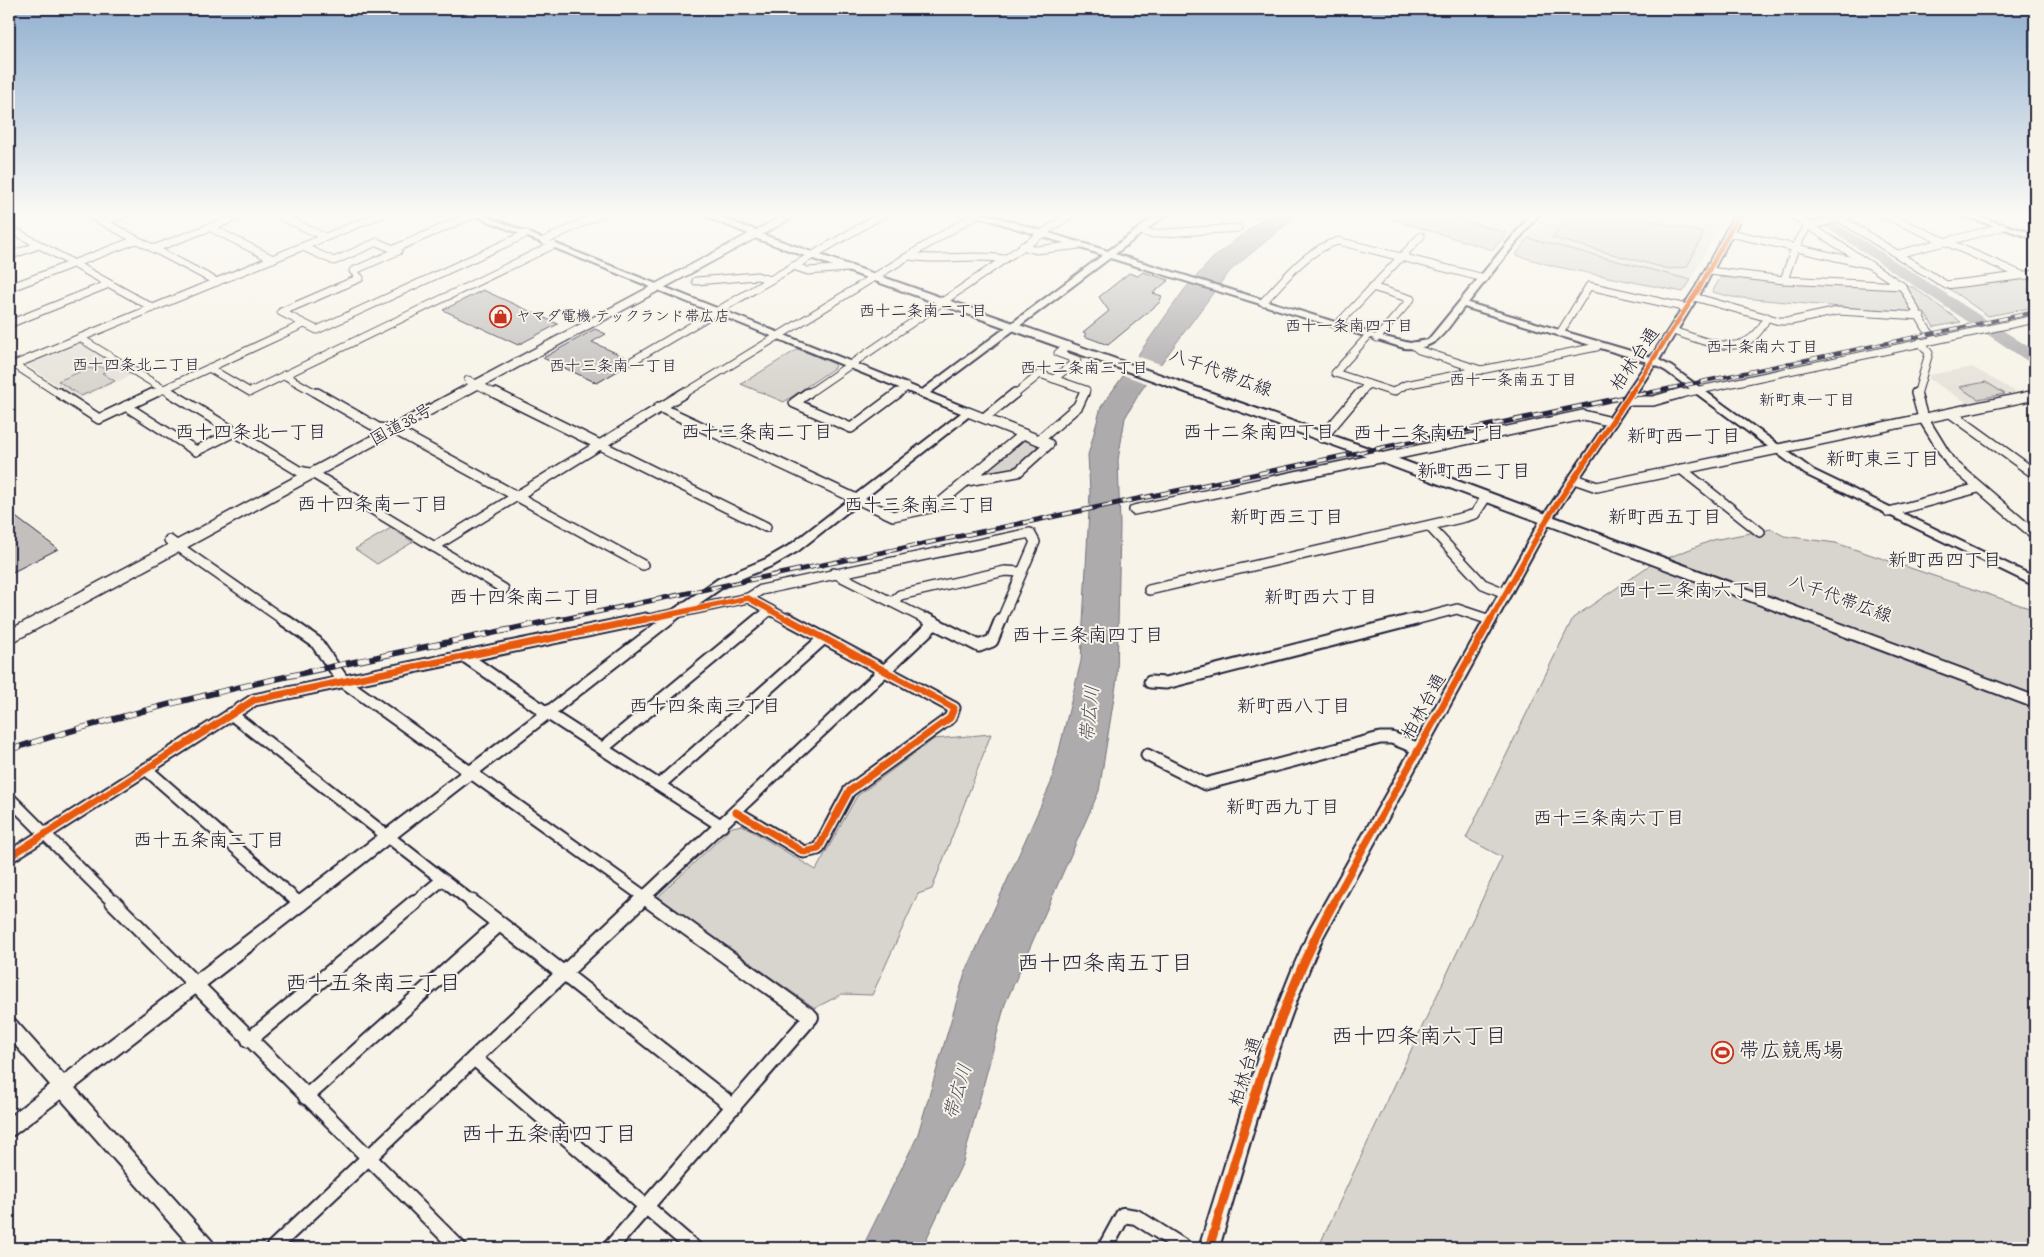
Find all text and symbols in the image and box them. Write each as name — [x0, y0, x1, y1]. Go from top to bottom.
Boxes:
district label: 西十二条南二丁目 — [859, 300, 987, 324]
shop icon: ヤマダ電機 テックランド帯広店 — [488, 305, 512, 329]
place label: ヤマダ電機 テックランド帯広店 — [516, 306, 730, 328]
district label: 西十一条南四丁目 — [1285, 315, 1413, 339]
street label: 柏林台通 — [1605, 323, 1667, 397]
district label: 西十条南六丁目 — [1706, 336, 1818, 360]
street label: 八千代帯広線 — [1165, 343, 1275, 405]
district label: 西十四条北二丁目 — [72, 354, 200, 378]
district label: 西十三条南一丁目 — [549, 355, 677, 379]
district label: 西十二条南三丁目 — [1020, 357, 1148, 381]
district label: 西十一条南五丁目 — [1449, 369, 1577, 393]
district label: 新町東一丁目 — [1759, 389, 1855, 413]
street label: 国道38号 — [366, 398, 438, 454]
district label: 西十四条北一丁目 — [175, 420, 327, 447]
district label: 西十三条南二丁目 — [681, 420, 833, 447]
district label: 西十二条南四丁目 — [1183, 420, 1335, 447]
district label: 西十二条南五丁目 — [1353, 421, 1505, 448]
district label: 新町西一丁目 — [1627, 424, 1741, 451]
district label: 新町東三丁目 — [1826, 447, 1940, 474]
district label: 新町西二丁目 — [1417, 459, 1531, 486]
district label: 西十四条南一丁目 — [297, 492, 449, 519]
district label: 西十三条南三丁目 — [844, 493, 996, 520]
district label: 新町西三丁目 — [1230, 505, 1344, 532]
district label: 新町西五丁目 — [1608, 505, 1722, 532]
district label: 新町西四丁目 — [1888, 548, 2002, 575]
street label: 八千代帯広線 — [1785, 569, 1895, 631]
district label: 西十二条南六丁目 — [1618, 578, 1770, 605]
district label: 西十四条南二丁目 — [449, 585, 601, 612]
district label: 新町西六丁目 — [1264, 585, 1378, 612]
district label: 西十三条南四丁目 — [1012, 623, 1164, 650]
street label: 柏林台通 — [1396, 669, 1454, 745]
water label: 帯広川 — [1075, 684, 1107, 744]
district label: 西十四条南三丁目 — [629, 694, 781, 721]
district label: 新町西八丁目 — [1237, 694, 1351, 721]
district label: 新町西九丁目 — [1226, 795, 1340, 822]
district label: 西十三条南六丁目 — [1533, 806, 1685, 833]
district label: 西十五条南二丁目 — [133, 828, 285, 855]
district label: 西十四条南五丁目 — [1017, 949, 1193, 981]
district label: 西十五条南三丁目 — [285, 969, 461, 1001]
district label: 西十四条南六丁目 — [1331, 1022, 1507, 1054]
street label: 柏林台通 — [1224, 1034, 1270, 1110]
place label: 帯広競馬場 — [1739, 1037, 1844, 1067]
sports icon: 帯広競馬場 — [1711, 1040, 1735, 1064]
water label: 帯広川 — [938, 1061, 980, 1123]
district label: 西十五条南四丁目 — [461, 1120, 637, 1152]

